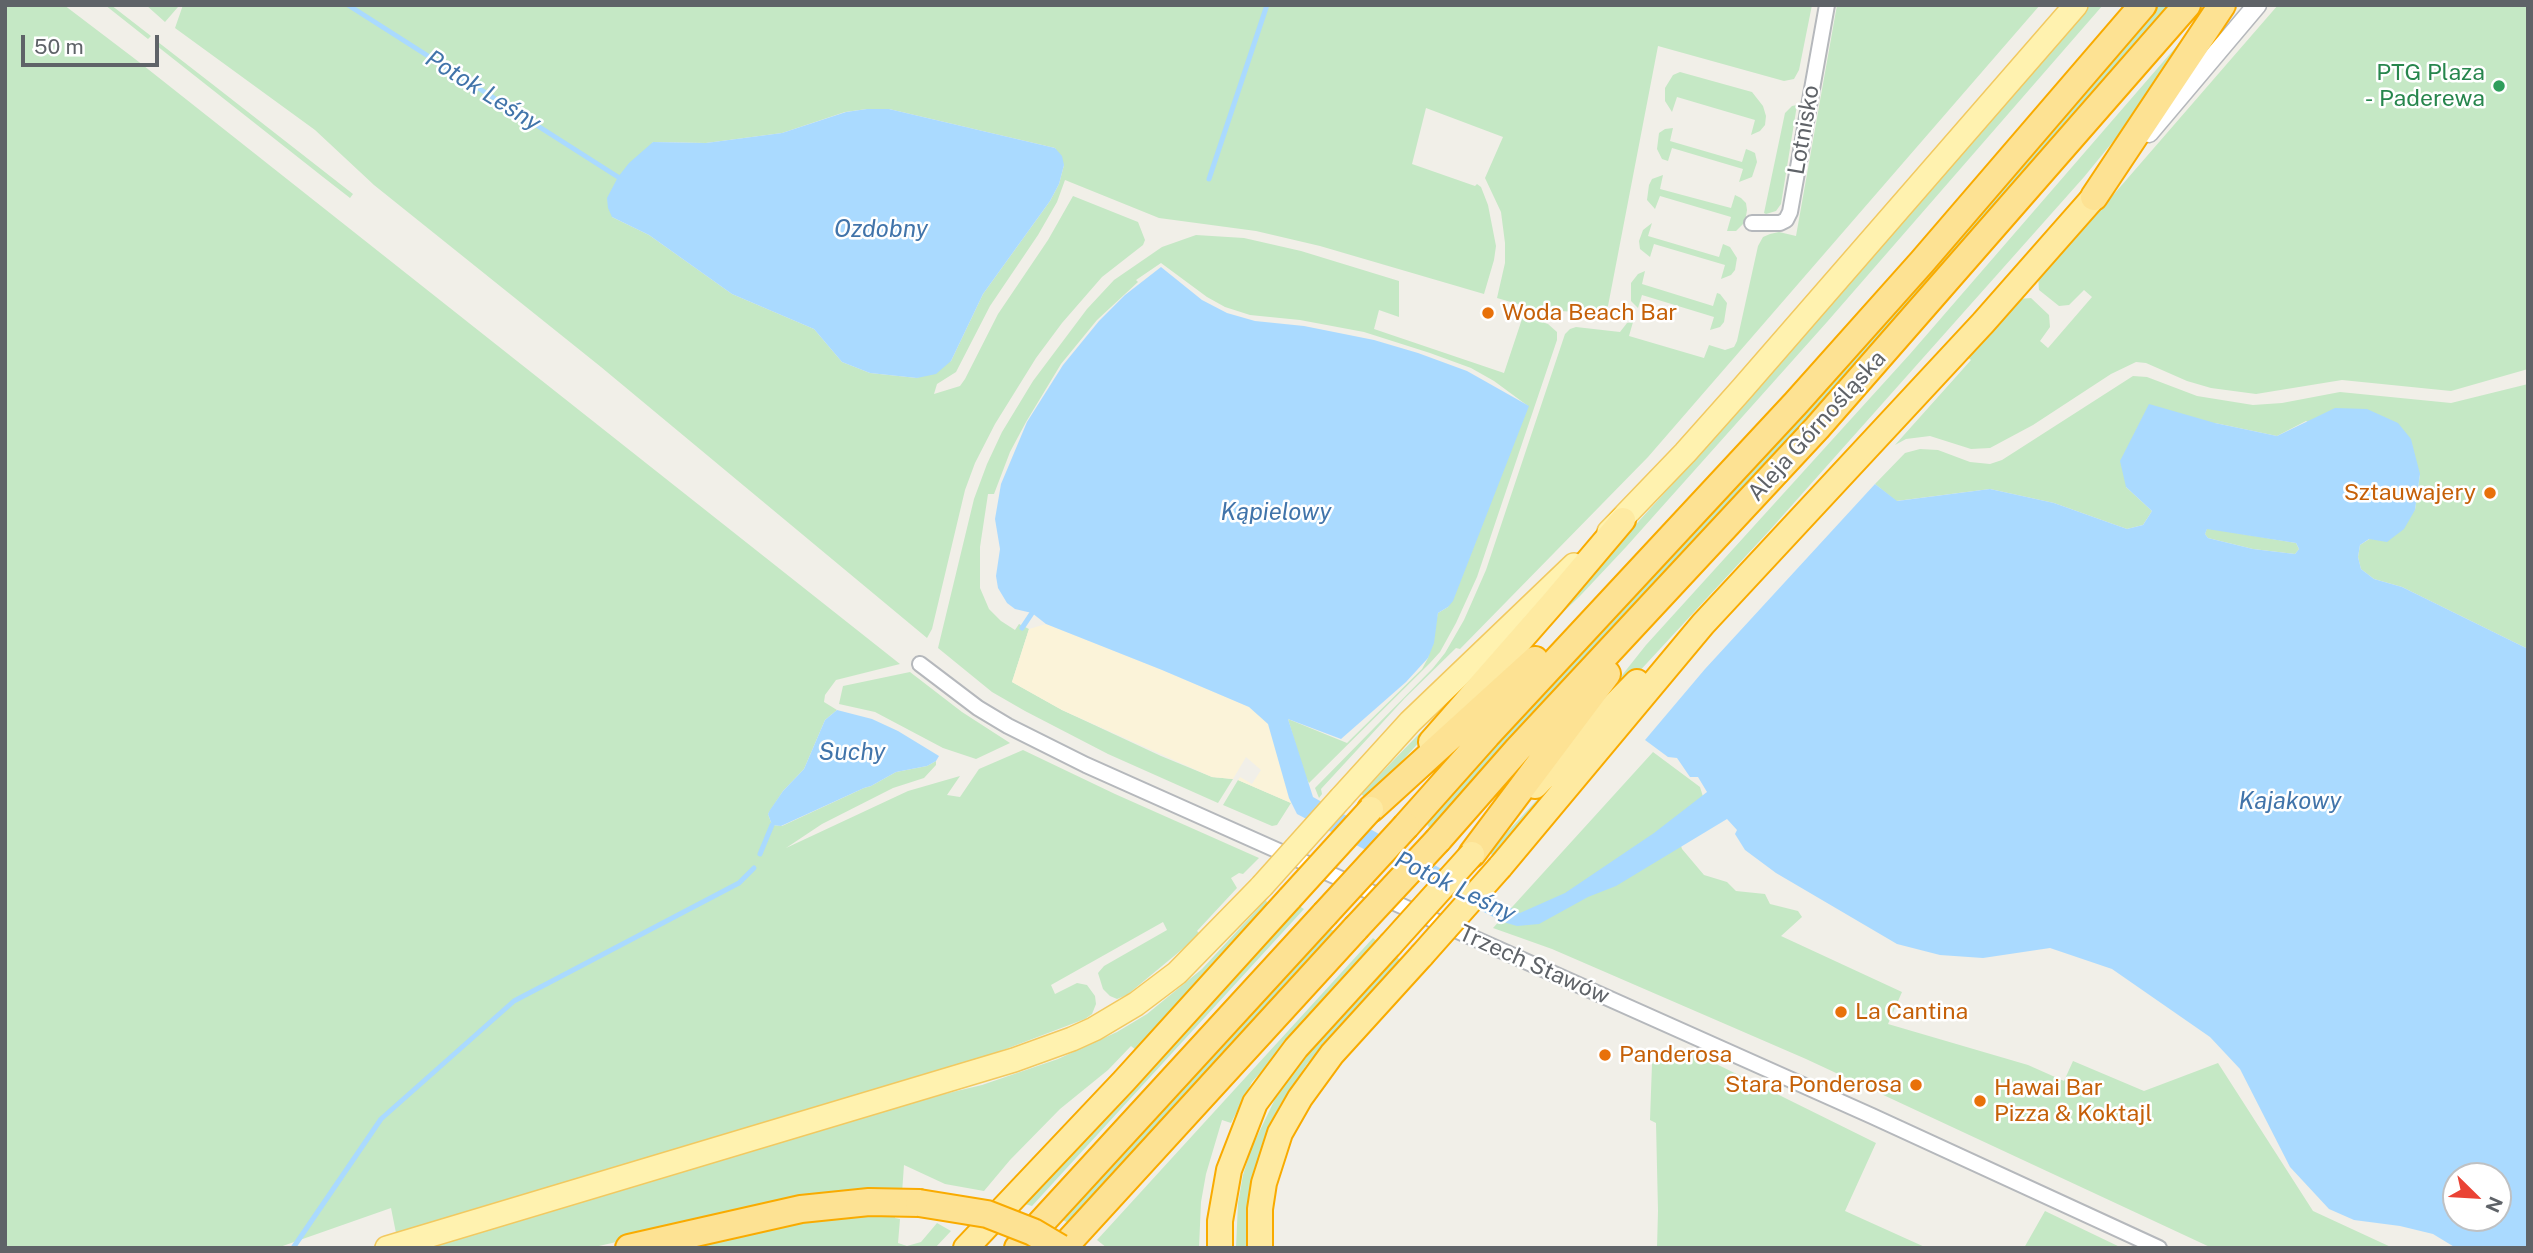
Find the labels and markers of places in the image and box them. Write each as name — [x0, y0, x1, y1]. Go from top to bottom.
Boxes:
place label: PTG Plaza - Paderewa — [2365, 59, 2485, 113]
marker: PTG Plaza - Paderewa — [2491, 78, 2507, 94]
place label: Woda Beach Bar — [1502, 299, 1677, 327]
marker: Woda Beach Bar — [1480, 305, 1496, 321]
place label: Sztauwajery — [2344, 479, 2476, 507]
marker: Sztauwajery — [2482, 485, 2498, 501]
place label: La Cantina — [1855, 998, 1968, 1026]
marker: La Cantina — [1833, 1004, 1849, 1020]
place label: Panderosa — [1619, 1041, 1732, 1069]
marker: Panderosa — [1597, 1047, 1613, 1063]
place label: Stara Ponderosa — [1725, 1071, 1902, 1099]
place label: Hawai Bar Pizza & Koktajl — [1994, 1074, 2152, 1128]
marker: Stara Ponderosa — [1908, 1077, 1924, 1093]
marker: Hawai Bar Pizza & Koktajl — [1972, 1093, 1988, 1109]

